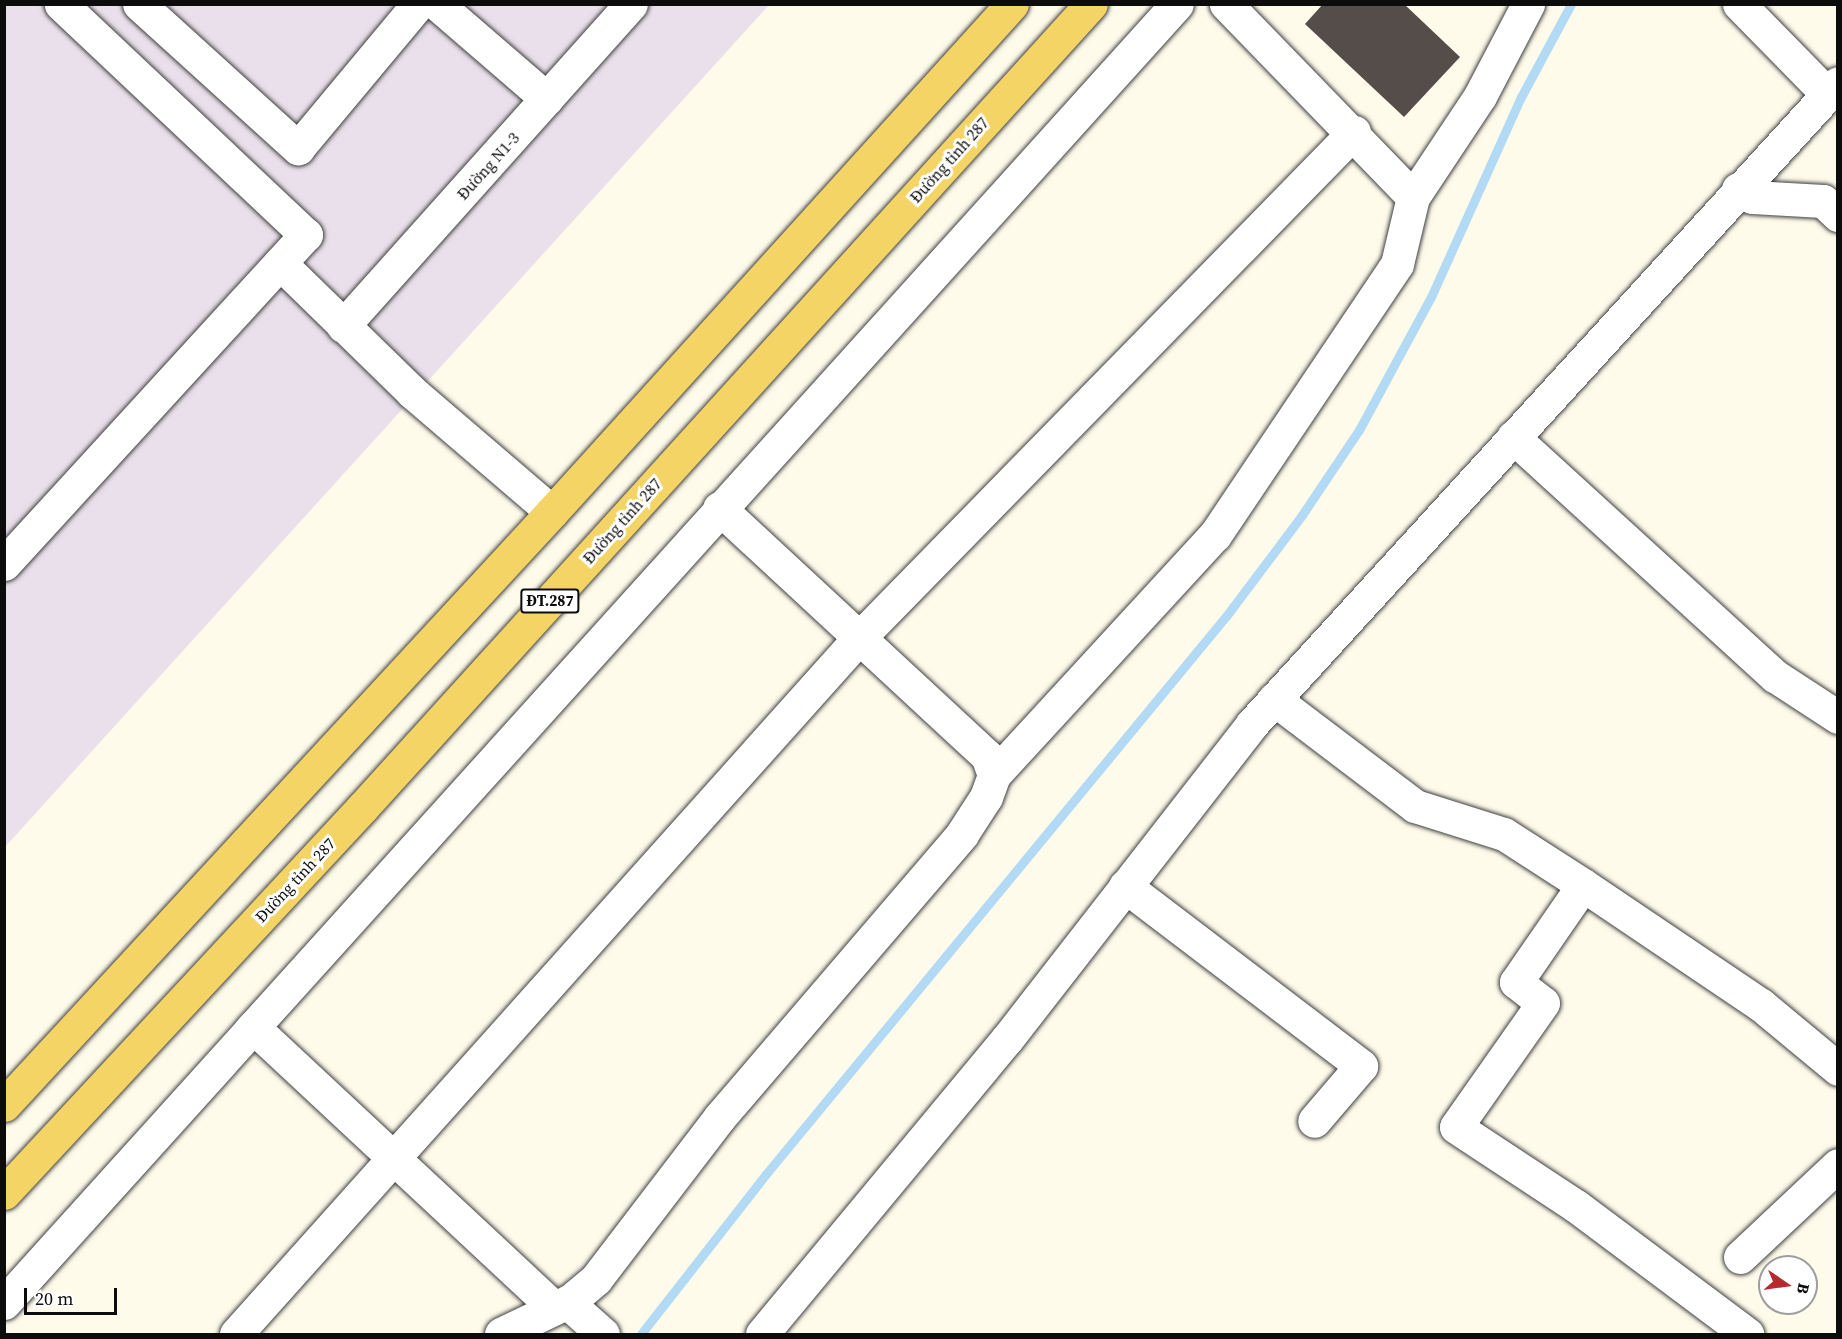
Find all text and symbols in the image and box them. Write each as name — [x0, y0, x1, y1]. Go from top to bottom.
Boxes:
street label: Đường tỉnh 287 — [906, 113, 992, 207]
street label: Đường N1-3 — [453, 128, 523, 204]
street label: Đường tỉnh 287 — [579, 474, 665, 568]
road number: ĐT.287 — [520, 589, 580, 613]
street label: Đường tỉnh 287 — [251, 834, 339, 926]
north arrow — [1758, 1255, 1818, 1315]
scale bar — [27, 1276, 120, 1314]
text: B — [1792, 1281, 1815, 1296]
text: 20 m — [35, 1286, 73, 1311]

